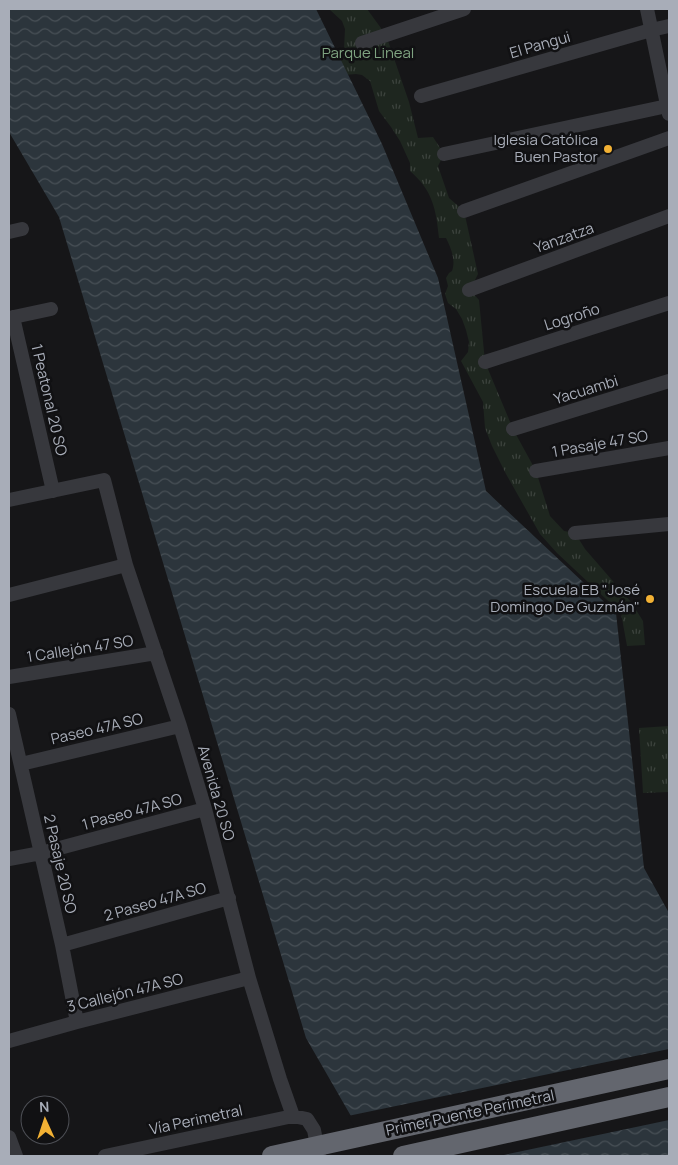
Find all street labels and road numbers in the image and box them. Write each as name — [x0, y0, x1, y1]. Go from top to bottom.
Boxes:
street label: El Pangui — [507, 26, 573, 63]
street label: Yanzatza — [531, 217, 597, 258]
street label: Logroño — [541, 298, 602, 335]
street label: 1 Peatonal 20 SO — [26, 342, 73, 458]
street label: Yacuambi — [551, 370, 621, 409]
street label: 1 Pasaje 47 SO — [550, 425, 650, 462]
street label: 1 Callejón 47 SO — [25, 630, 135, 667]
street label: Paseo 47A SO — [49, 708, 145, 749]
street label: Avenida 20 SO — [193, 743, 240, 843]
street label: 1 Paseo 47A SO — [80, 788, 184, 835]
street label: 2 Pasaje 20 SO — [39, 812, 82, 916]
street label: 2 Paseo 47A SO — [101, 877, 209, 926]
street label: 3 Callejón 47A SO — [65, 968, 185, 1017]
street label: Primer Puente Perimetral — [384, 1084, 556, 1141]
street label: Vía Perimetral — [147, 1099, 244, 1140]

